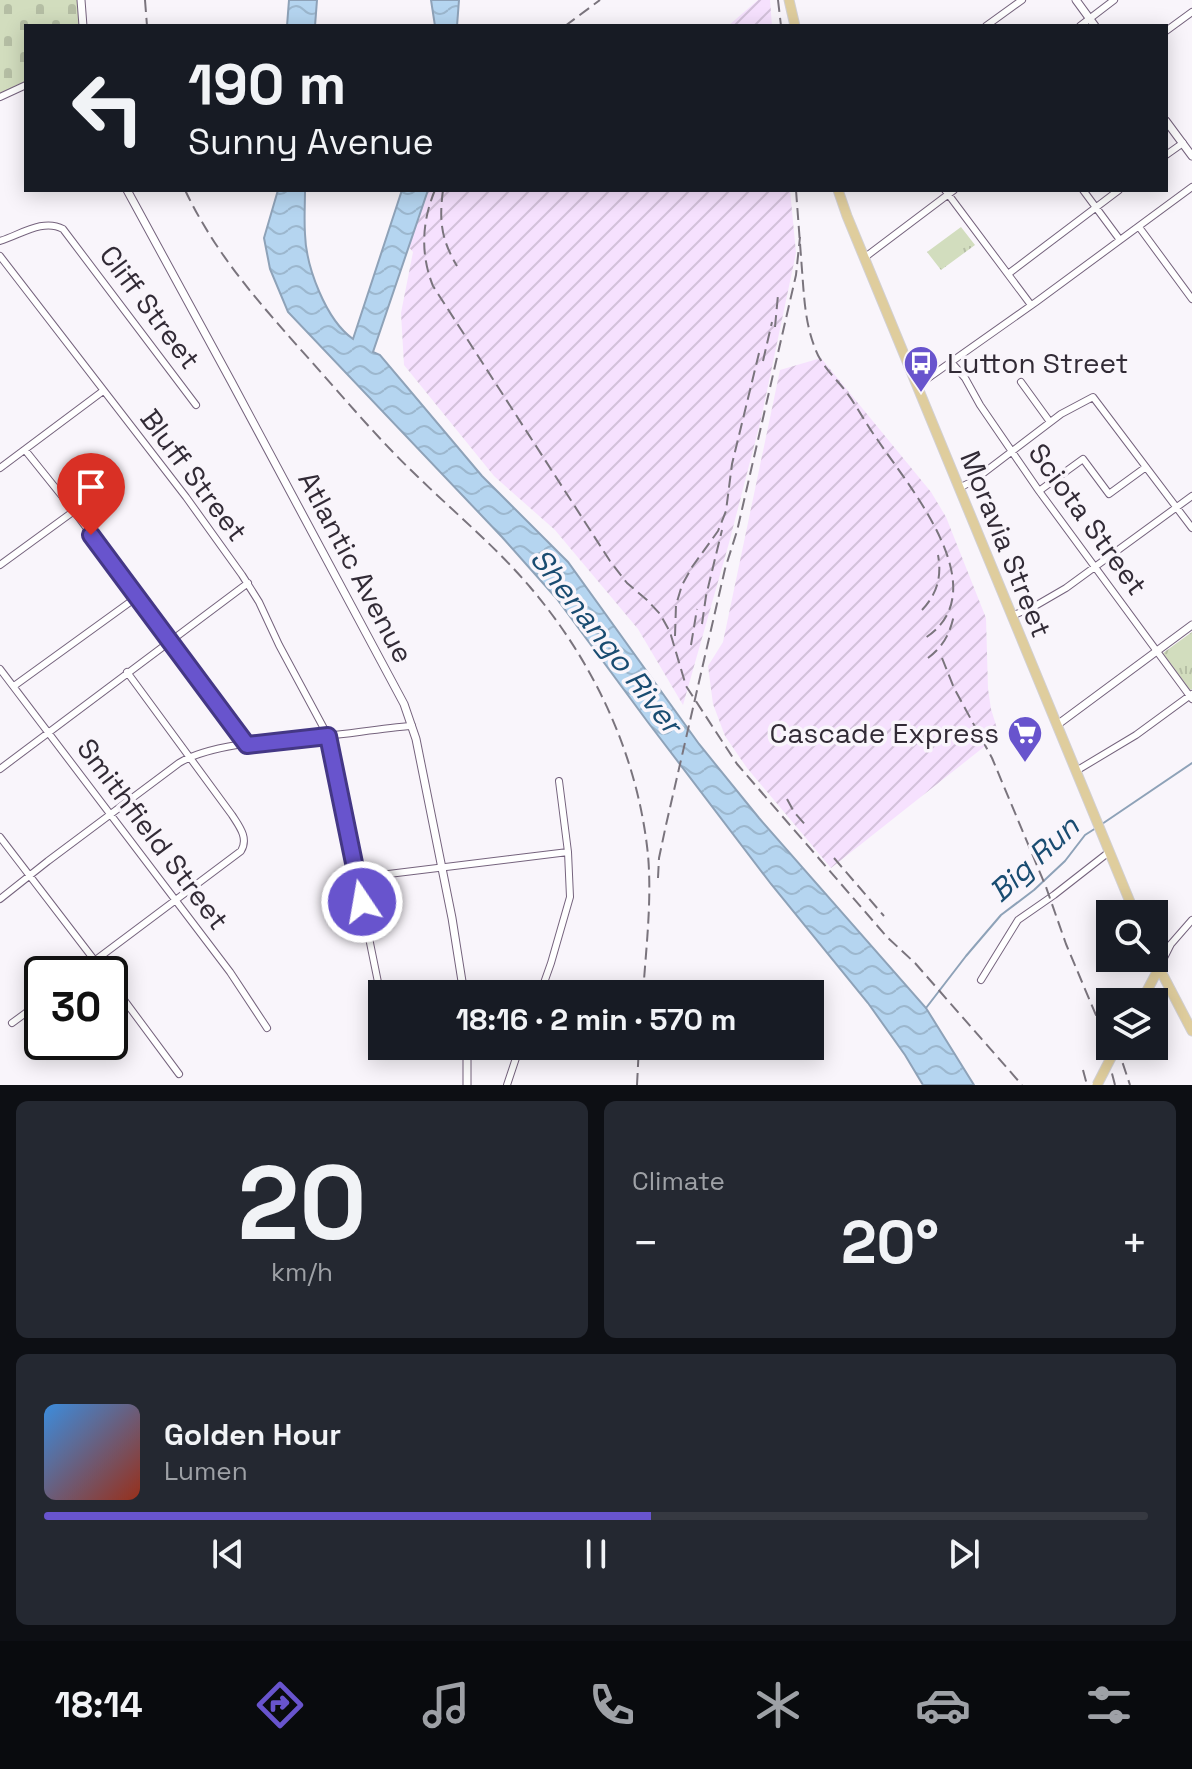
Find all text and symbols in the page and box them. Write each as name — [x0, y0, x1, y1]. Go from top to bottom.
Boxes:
text: 190 m — [188, 49, 346, 120]
icon: left — [56, 56, 160, 160]
text: Sunny Avenue — [188, 119, 434, 165]
street label: Cliff Street — [92, 238, 208, 376]
bus stop icon: Lutton Street — [902, 344, 940, 394]
place label: Lutton Street — [947, 345, 1128, 381]
street label: Bluff Street — [132, 402, 256, 548]
street label: Sciota Street — [1021, 436, 1155, 602]
street label: Moravia Street — [952, 446, 1060, 642]
pin — [57, 453, 125, 535]
icon: arrive — [69, 465, 113, 509]
street label: Atlantic Avenue — [290, 465, 422, 669]
water label: Shenango River — [522, 540, 693, 743]
supermarket icon: Cascade Express — [1006, 714, 1044, 764]
place label: Cascade Express — [769, 715, 999, 751]
street label: Smithfield Street — [69, 731, 237, 937]
water label: Big Run — [980, 807, 1088, 910]
position arrow — [320, 860, 404, 944]
map controls — [1096, 900, 1168, 1060]
button: search — [1096, 900, 1168, 972]
speed limit sign: 30 — [24, 956, 128, 1060]
button: layers — [1096, 988, 1168, 1060]
text: 18:16 · 2 min · 570 m — [456, 1000, 736, 1039]
text: 20 — [237, 1137, 367, 1269]
text: Climate — [632, 1164, 725, 1198]
text: 20° — [841, 1204, 939, 1281]
text: − — [632, 1215, 659, 1271]
text: + — [1121, 1215, 1148, 1271]
text: km/h — [271, 1255, 333, 1289]
text: Golden Hour — [164, 1415, 341, 1454]
text: Lumen — [164, 1454, 248, 1488]
icon: previous — [206, 1532, 250, 1576]
icon: pause — [574, 1532, 618, 1576]
icon: next — [942, 1532, 986, 1576]
icon: directions — [252, 1677, 308, 1733]
icon: music — [418, 1677, 474, 1733]
icon: phone — [584, 1677, 640, 1733]
icon: climate — [750, 1677, 806, 1733]
icon: car — [915, 1677, 971, 1733]
icon: filters — [1081, 1677, 1137, 1733]
text: 18:14 — [55, 1682, 143, 1728]

